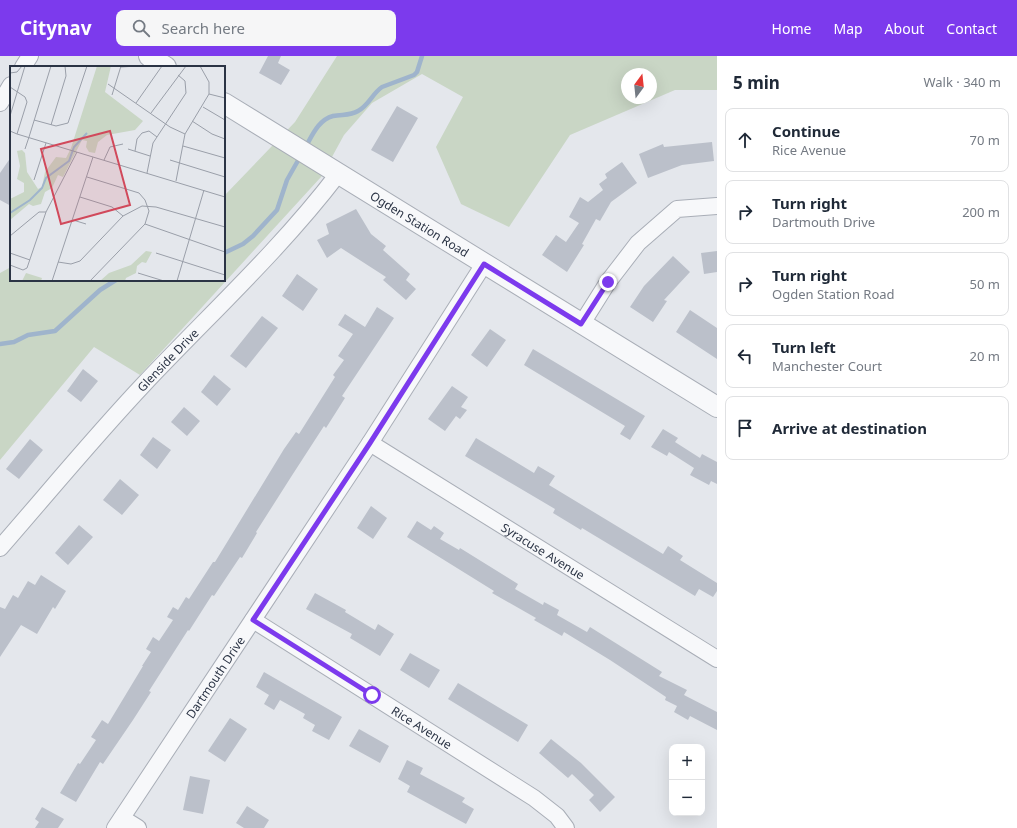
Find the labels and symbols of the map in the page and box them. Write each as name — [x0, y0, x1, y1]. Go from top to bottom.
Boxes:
inset map — [10, 66, 225, 281]
north arrow — [621, 68, 657, 104]
street label: Ogden Station Road — [367, 187, 472, 261]
route end — [599, 273, 617, 291]
street label: Glenside Drive — [133, 324, 202, 395]
street label: Syracuse Avenue — [498, 518, 588, 583]
street label: Dartmouth Drive — [182, 632, 248, 722]
route start — [363, 686, 381, 704]
street label: Rice Avenue — [388, 702, 456, 753]

